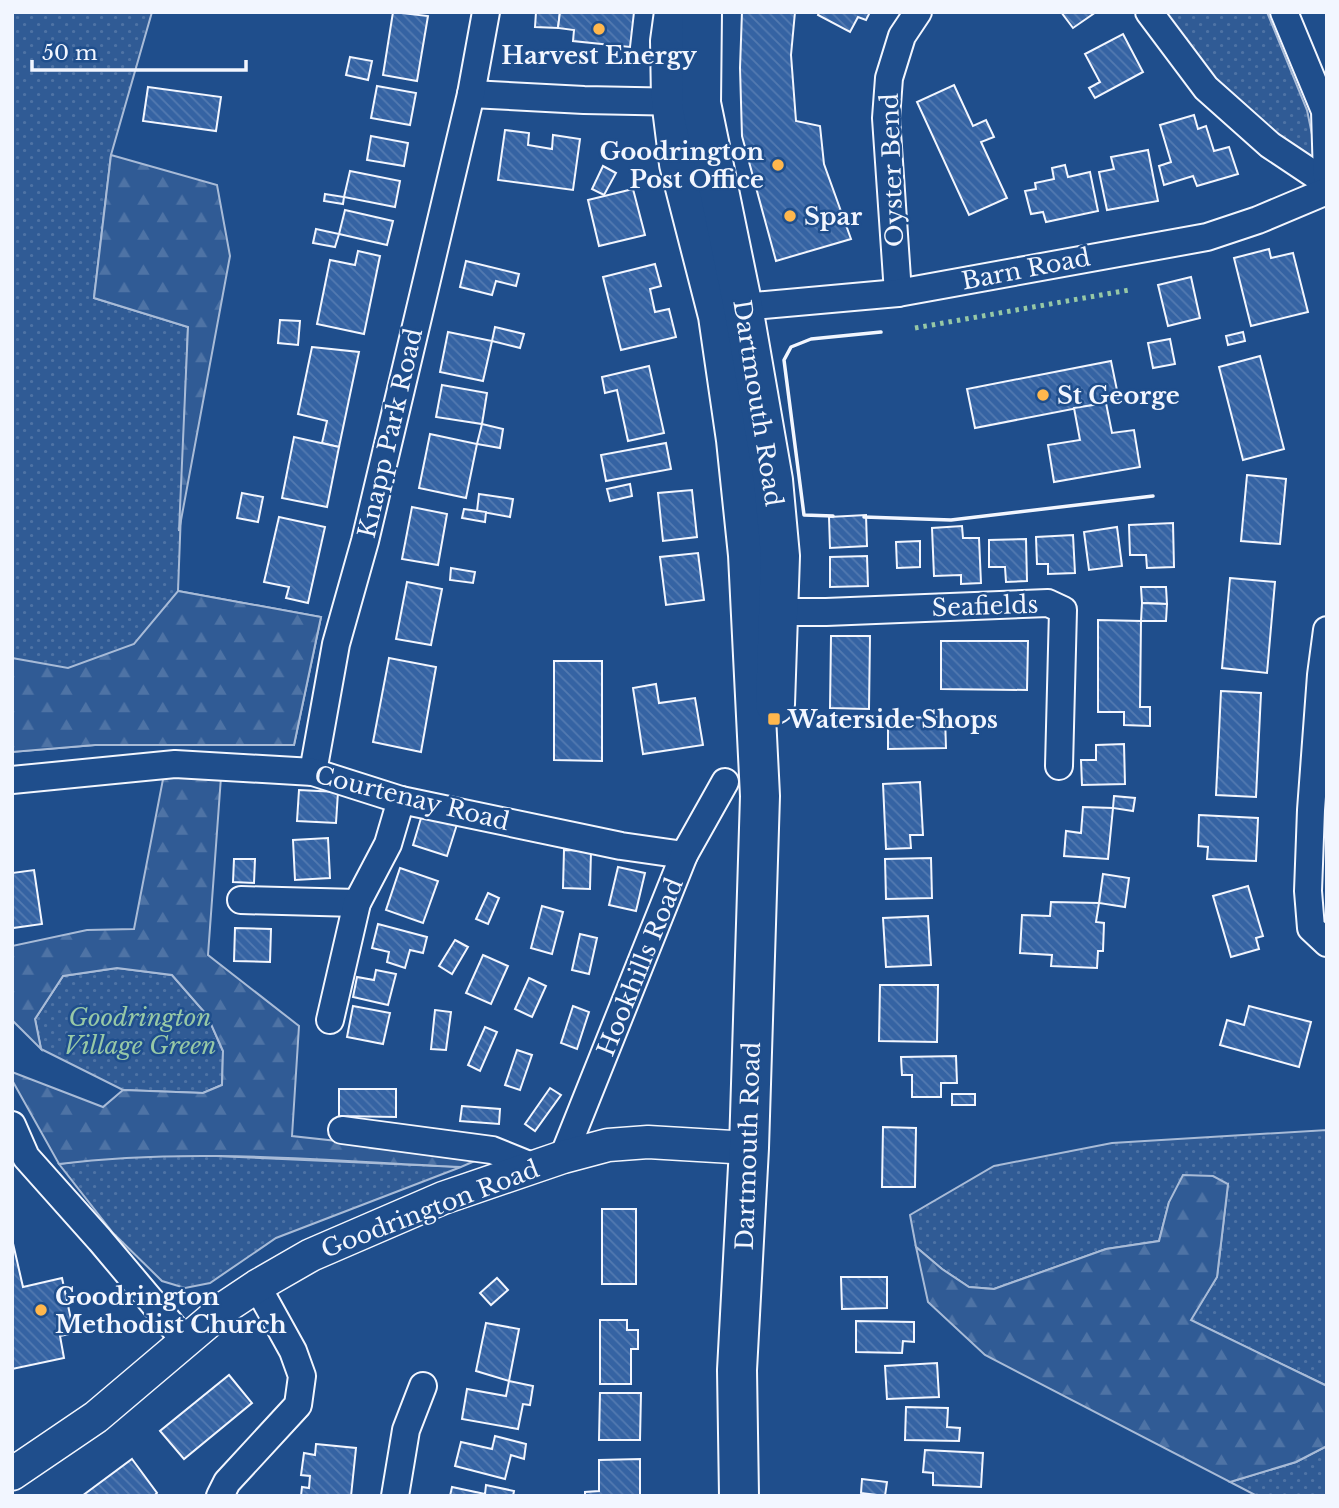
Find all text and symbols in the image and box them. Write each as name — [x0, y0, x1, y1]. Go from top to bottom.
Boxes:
marker: Harvest Energy — [591, 21, 607, 37]
scale bar — [32, 28, 245, 72]
text: 50 m — [42, 40, 98, 66]
place label: Harvest Energy — [501, 41, 697, 70]
street label: Oyster Bend — [875, 93, 909, 247]
place label: Goodrington Post Office — [599, 137, 765, 194]
marker: Goodrington Post Office — [770, 157, 786, 173]
place label: Spar — [804, 202, 862, 231]
marker: Spar — [782, 208, 798, 224]
street label: Barn Road — [959, 242, 1093, 296]
street label: Dartmouth Road — [727, 298, 789, 508]
street label: Knapp Park Road — [352, 325, 428, 541]
place label: St George — [1057, 381, 1180, 410]
marker: St George — [1035, 387, 1051, 403]
street label: Seafields — [931, 590, 1039, 622]
place label: Waterside Shops — [787, 705, 998, 734]
marker: Waterside Shops — [766, 711, 782, 727]
street label: Courtenay Road — [311, 760, 513, 836]
street label: Hookhills Road — [591, 874, 689, 1060]
park label: Goodrington Village Green — [64, 1003, 216, 1060]
street label: Dartmouth Road — [730, 1041, 766, 1251]
street label: Goodrington Road — [317, 1154, 543, 1264]
place label: Goodrington Methodist Church — [55, 1282, 287, 1339]
marker: Goodrington Methodist Church — [33, 1302, 49, 1318]

